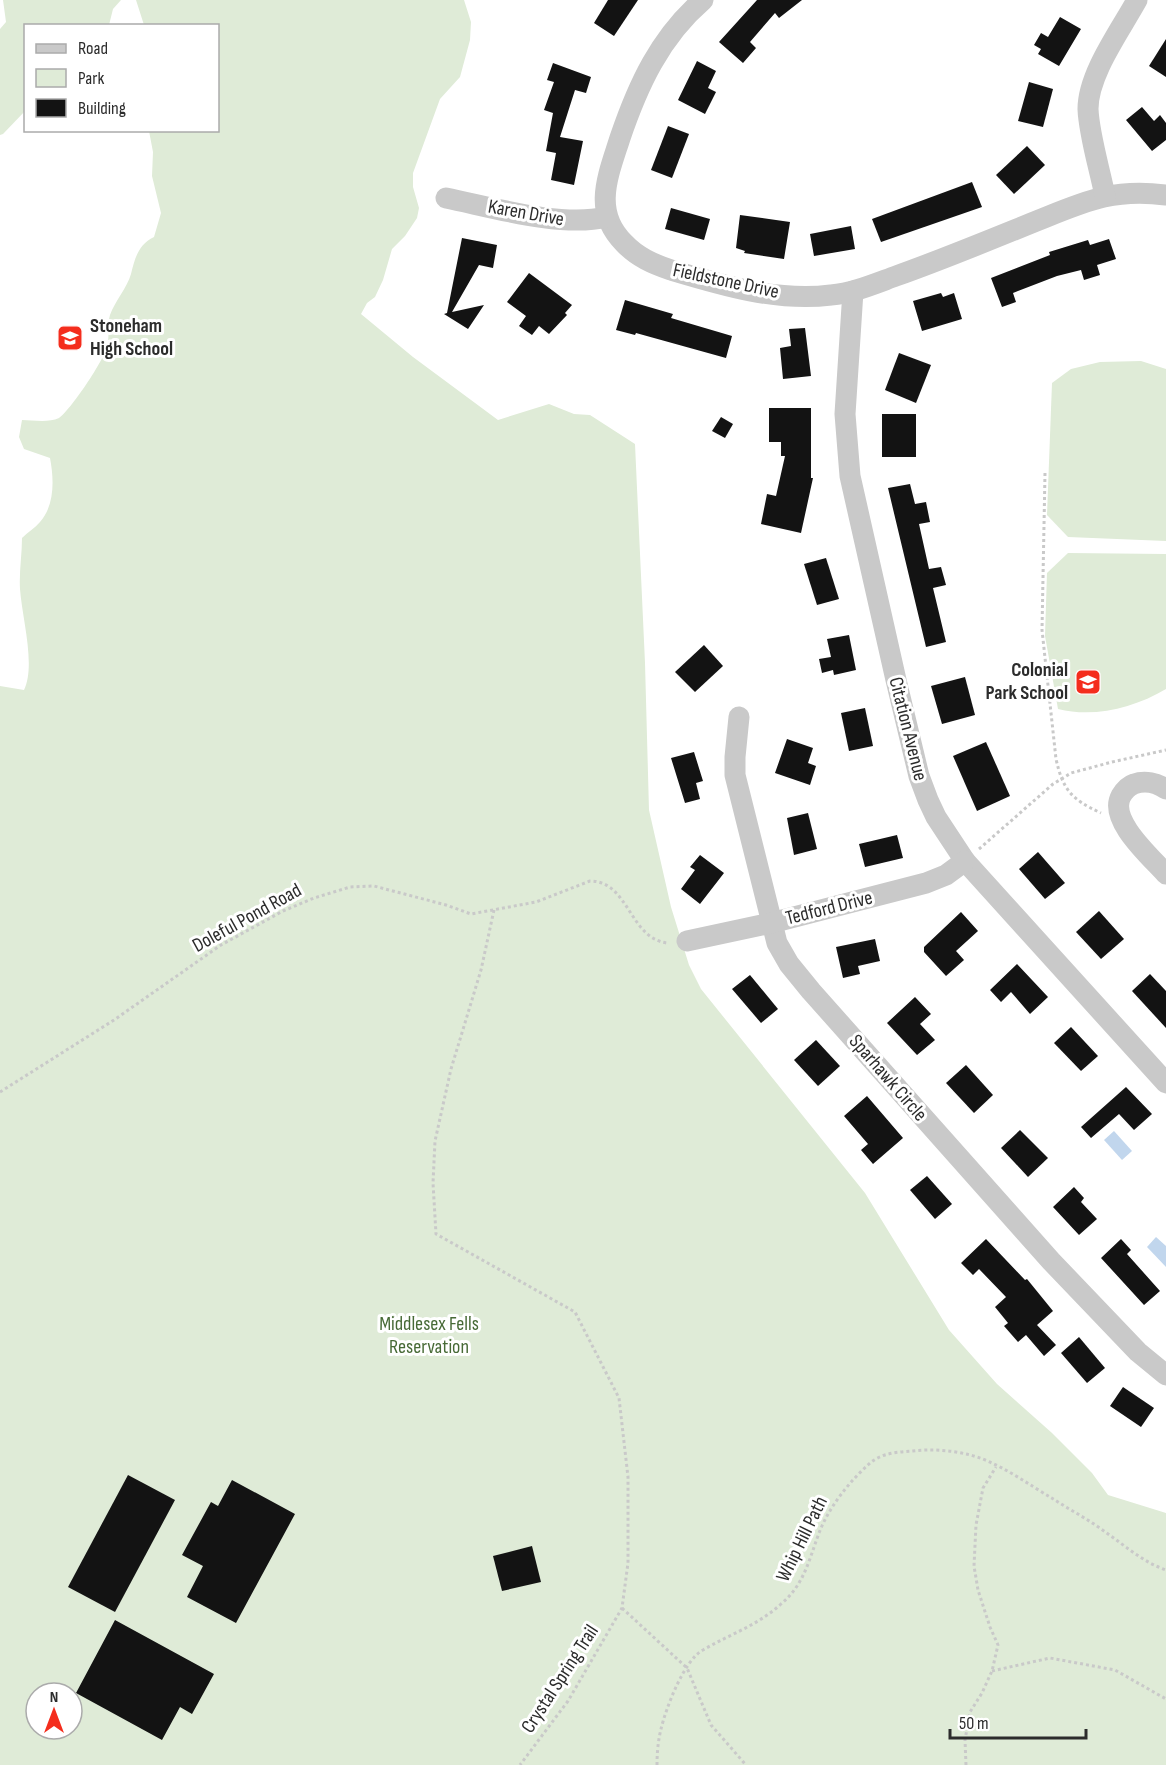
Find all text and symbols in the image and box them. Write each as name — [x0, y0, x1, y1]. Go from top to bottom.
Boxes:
legend — [24, 24, 219, 132]
text: Road — [78, 38, 108, 59]
text: Park — [78, 68, 104, 89]
text: Building — [78, 98, 126, 119]
street label: Karen Drive — [486, 195, 566, 231]
street label: Fieldstone Drive — [671, 258, 781, 304]
place label: Stoneham High School — [90, 314, 173, 361]
school or university icon: Stoneham High School — [55, 323, 85, 353]
place label: Colonial Park School — [985, 658, 1068, 705]
school or university icon: Colonial Park School — [1073, 667, 1103, 697]
street label: Citation Avenue — [884, 675, 932, 783]
street label: Doleful Pond Road — [188, 878, 306, 958]
street label: Tedford Drive — [783, 886, 875, 930]
street label: Sparhawk Circle — [844, 1030, 932, 1126]
park label: Middlesex Fells Reservation — [379, 1312, 479, 1359]
street label: Whip Hill Path — [771, 1492, 833, 1586]
street label: Crystal Spring Trail — [516, 1620, 604, 1738]
north arrow — [24, 1681, 84, 1741]
text: N — [50, 1688, 58, 1707]
scale bar — [950, 1702, 1086, 1740]
text: 50 m — [959, 1713, 989, 1734]

